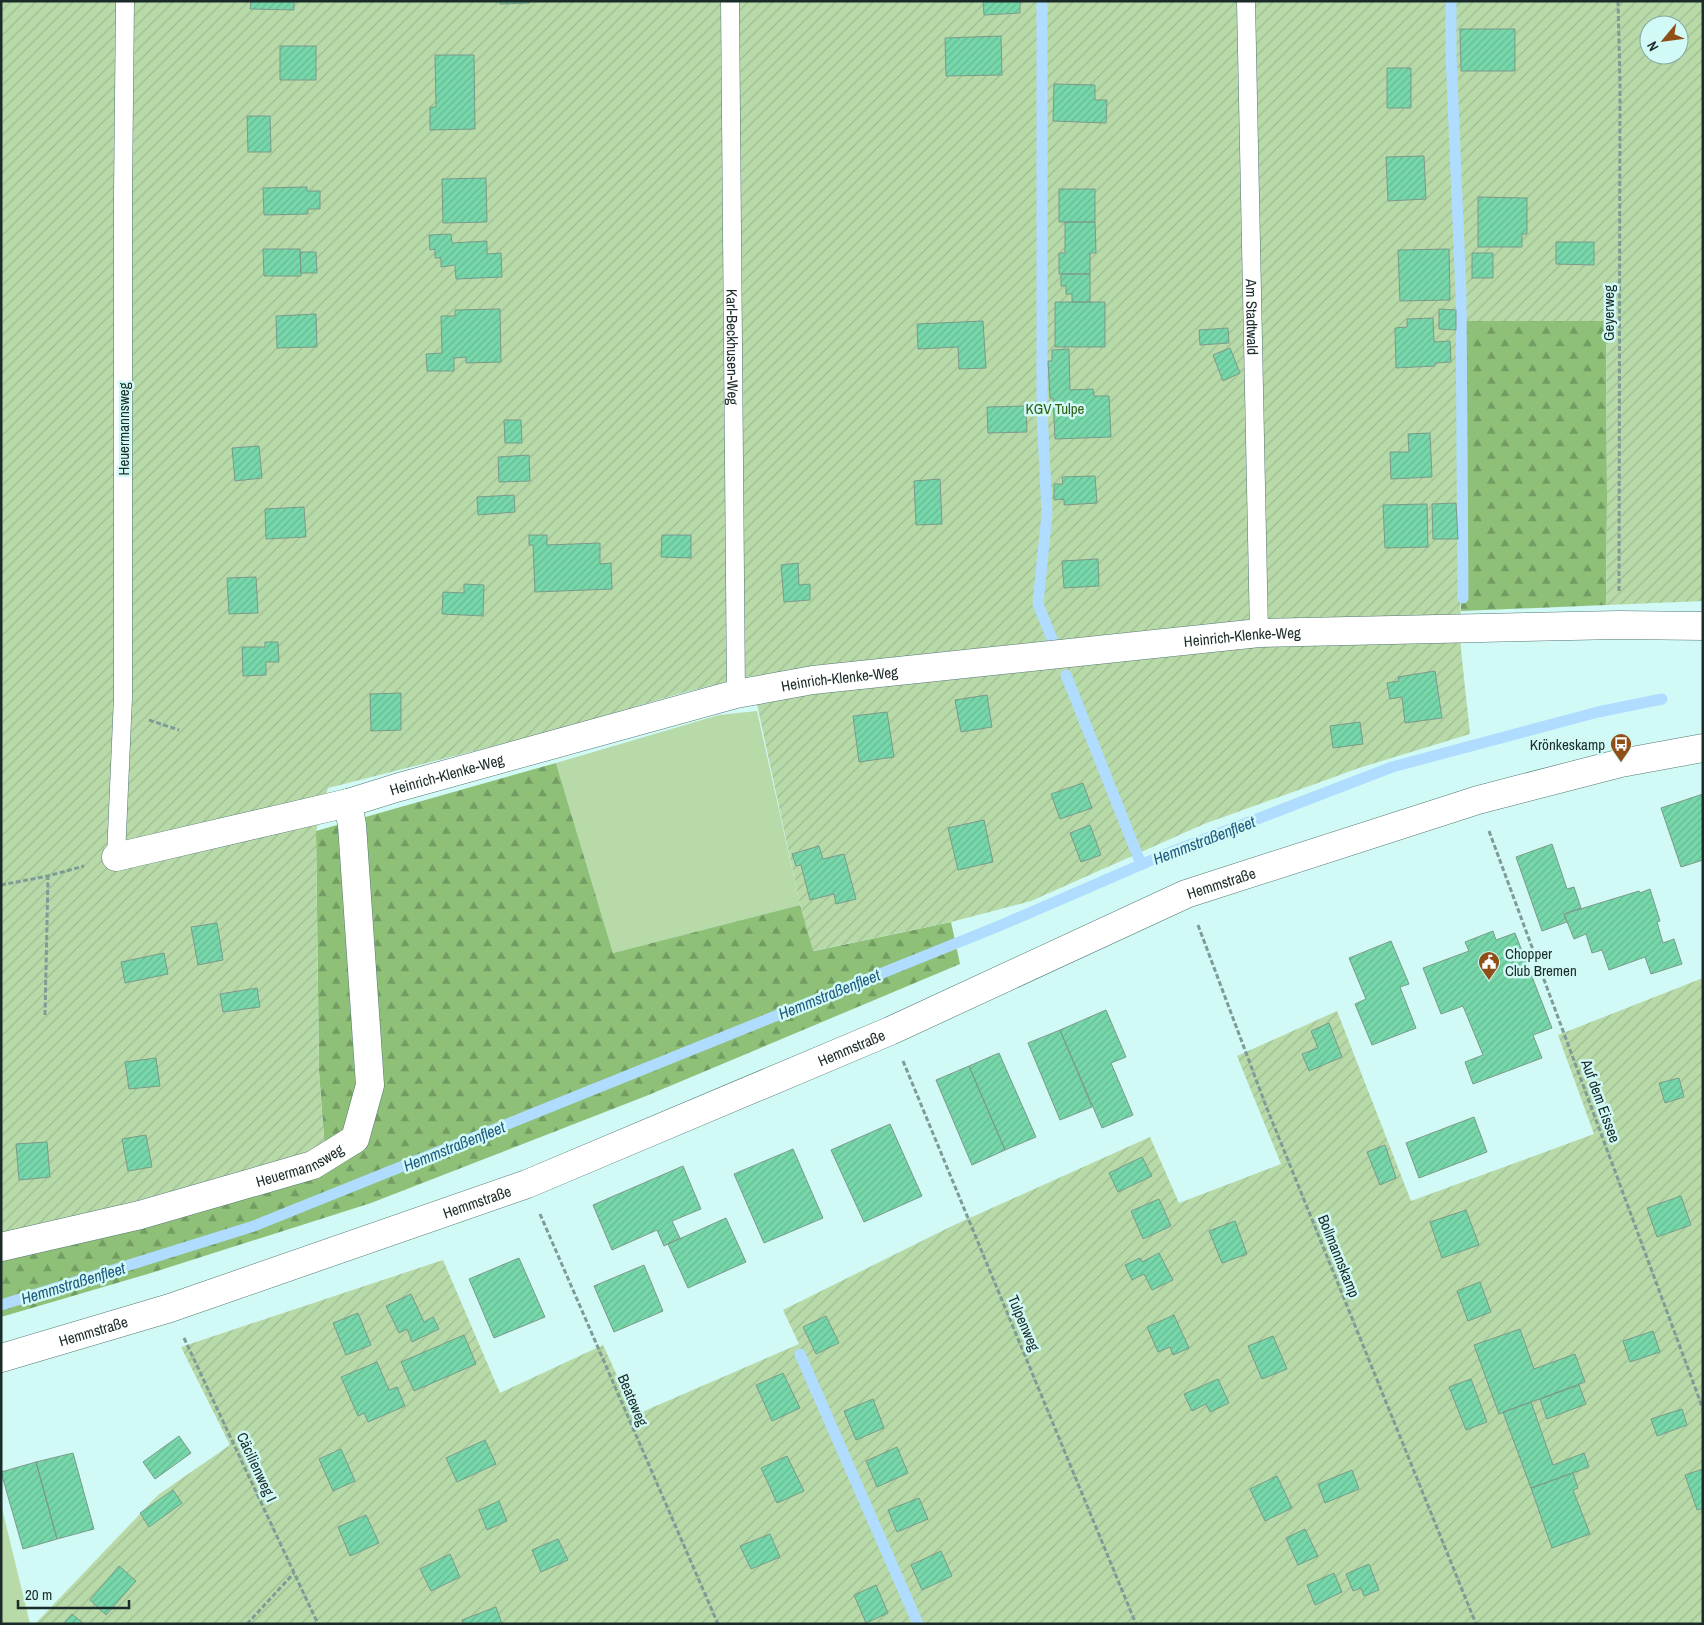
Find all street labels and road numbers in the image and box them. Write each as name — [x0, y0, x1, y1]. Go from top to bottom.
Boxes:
street label: Am Stadtwald — [1241, 278, 1264, 355]
street label: Geyerweg — [1598, 285, 1619, 341]
street label: Karl-Beckhusen-Weg — [722, 289, 744, 405]
street label: Heuermannsweg — [113, 382, 134, 475]
street label: Heinrich-Klenke-Weg — [1183, 622, 1301, 651]
street label: Heinrich-Klenke-Weg — [779, 661, 899, 696]
street label: Heinrich-Klenke-Weg — [387, 748, 506, 800]
street label: Hemmstraße — [1184, 862, 1258, 904]
street label: Hemmstraße — [814, 1024, 888, 1071]
street label: Auf dem Eissee — [1576, 1056, 1626, 1146]
street label: Heuermannsweg — [253, 1138, 347, 1192]
street label: Hemmstraße — [440, 1180, 514, 1223]
street label: Bollmannskamp — [1313, 1212, 1365, 1301]
street label: Tulpenweg — [1003, 1292, 1045, 1354]
street label: Hemmstraße — [56, 1311, 130, 1351]
street label: Beateweg — [613, 1371, 653, 1429]
street label: Cäcilienweg I — [232, 1429, 282, 1505]

